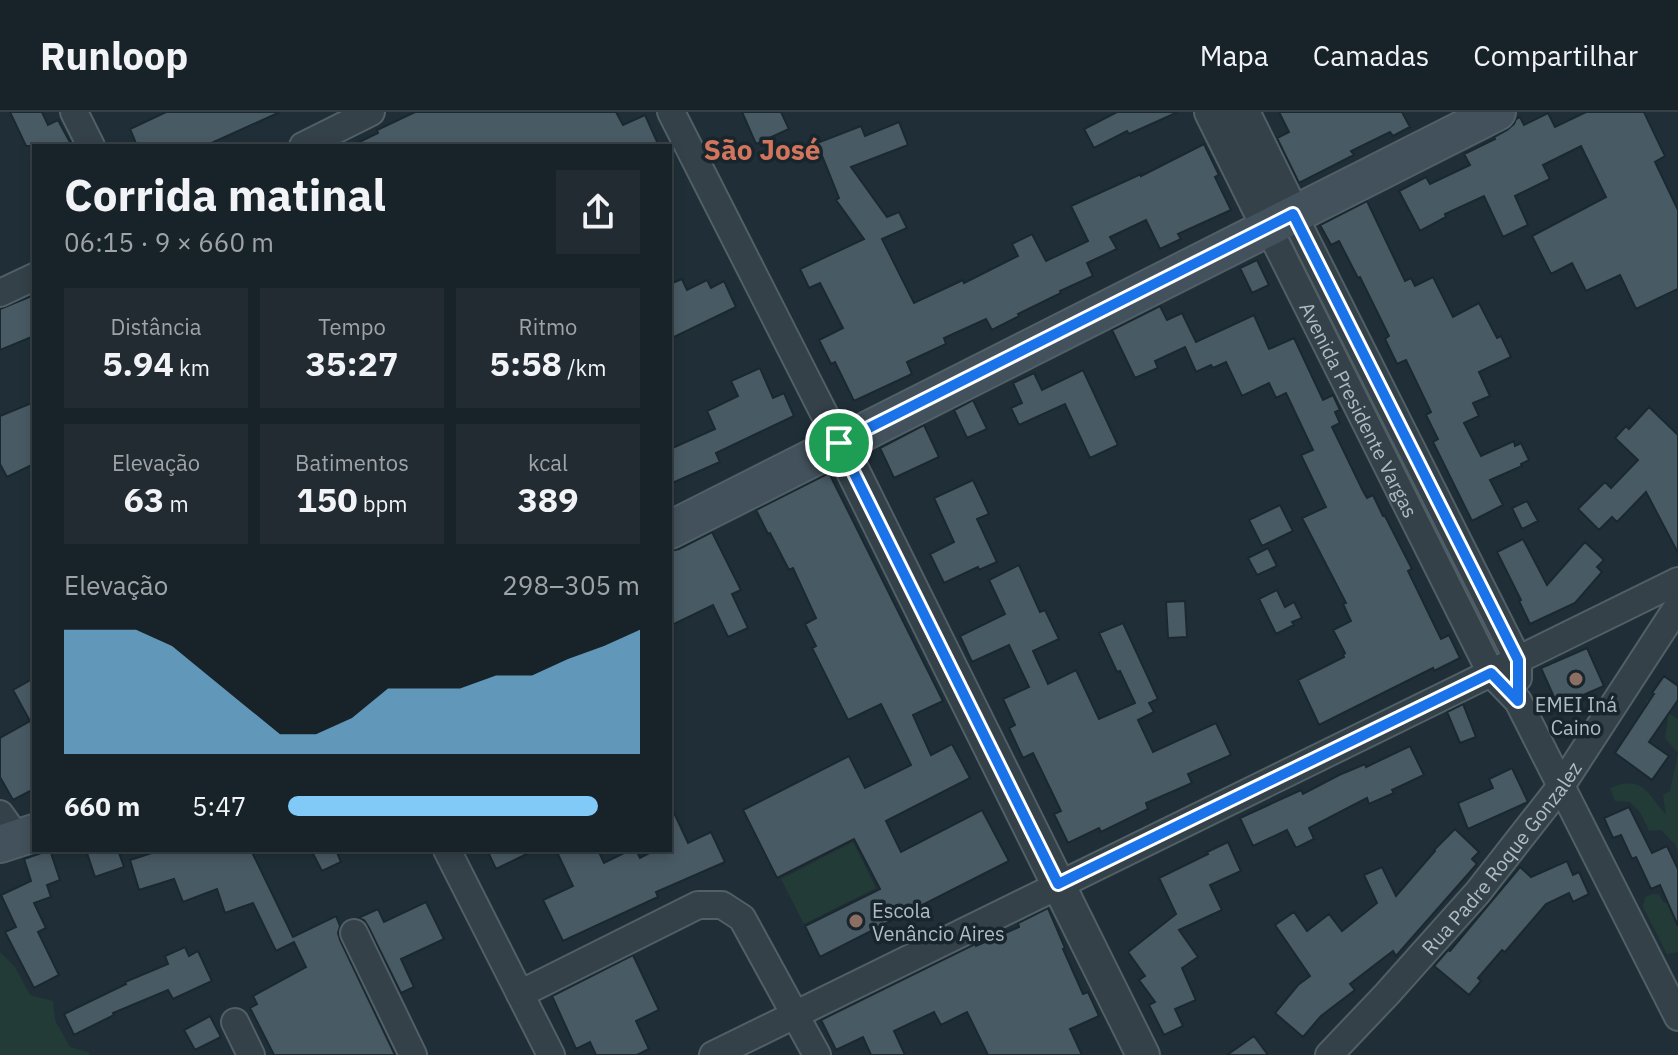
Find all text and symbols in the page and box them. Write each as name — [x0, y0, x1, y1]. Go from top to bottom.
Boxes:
text: Runloop — [40, 31, 188, 80]
text: Mapa — [1200, 37, 1269, 74]
text: Camadas — [1313, 37, 1429, 74]
text: Compartilhar — [1473, 37, 1638, 74]
district label: São José — [703, 131, 821, 168]
text: Corrida matinal — [64, 166, 386, 223]
button: share — [556, 170, 640, 254]
text: 06:15 · 9 × 660 m — [64, 225, 274, 259]
street label: Avenida Presidente Vargas — [1294, 297, 1425, 522]
text: Distância — [110, 312, 202, 341]
text: Tempo — [318, 312, 386, 341]
text: Ritmo — [519, 312, 577, 341]
text: 5.94 — [102, 341, 174, 385]
text: 35:27 — [306, 341, 398, 385]
text: 5:58 — [490, 341, 562, 385]
text: km — [174, 353, 210, 382]
text: /km — [562, 353, 606, 382]
pin — [805, 409, 873, 477]
icon: arrive — [817, 421, 861, 465]
text: Elevação — [112, 448, 200, 477]
text: Batimentos — [295, 448, 409, 477]
text: kcal — [528, 448, 568, 477]
text: 63 — [123, 477, 164, 521]
text: 150 — [296, 477, 358, 521]
text: 389 — [517, 477, 579, 521]
text: m — [164, 489, 189, 518]
text: bpm — [358, 489, 408, 518]
text: Elevação — [64, 568, 168, 602]
text: 298–305 m — [502, 568, 640, 602]
marker: EMEI Iná Caino — [1567, 670, 1585, 688]
place label: EMEI Iná Caino — [1535, 691, 1617, 741]
street label: Rua Padre Roque Gonzalez — [1415, 756, 1587, 960]
text: 660 m — [64, 789, 140, 823]
text: 5:47 — [192, 789, 246, 823]
place label: Escola Venâncio Aires — [872, 897, 1005, 947]
marker: Escola Venâncio Aires — [847, 912, 865, 930]

